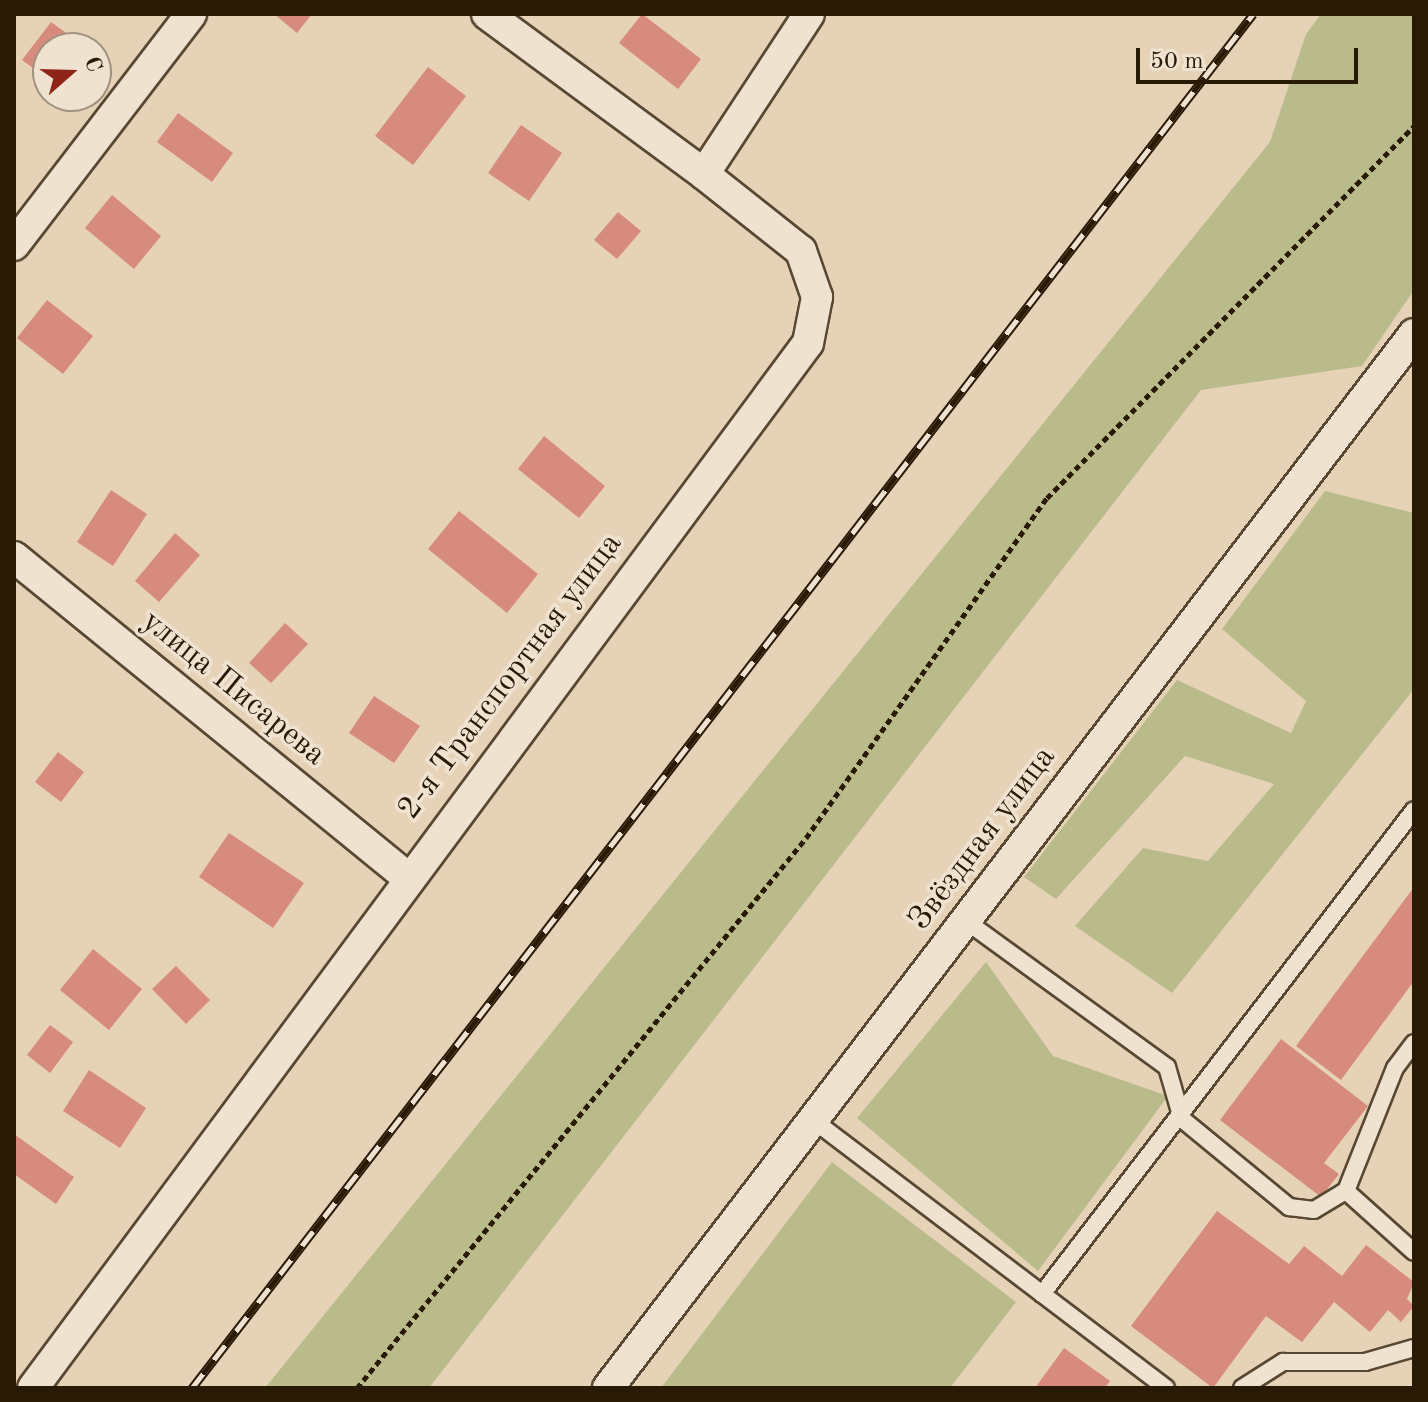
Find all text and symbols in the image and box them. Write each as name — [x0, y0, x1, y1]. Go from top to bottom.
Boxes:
north arrow — [32, 32, 112, 112]
scale bar — [1140, 32, 1362, 82]
text: 50 m — [1150, 50, 1204, 74]
text: С — [80, 54, 105, 75]
street label: 2-я Транспортная улица — [391, 526, 631, 828]
street label: улица Писарева — [133, 603, 333, 775]
street label: Звёздная улица — [901, 739, 1065, 939]

